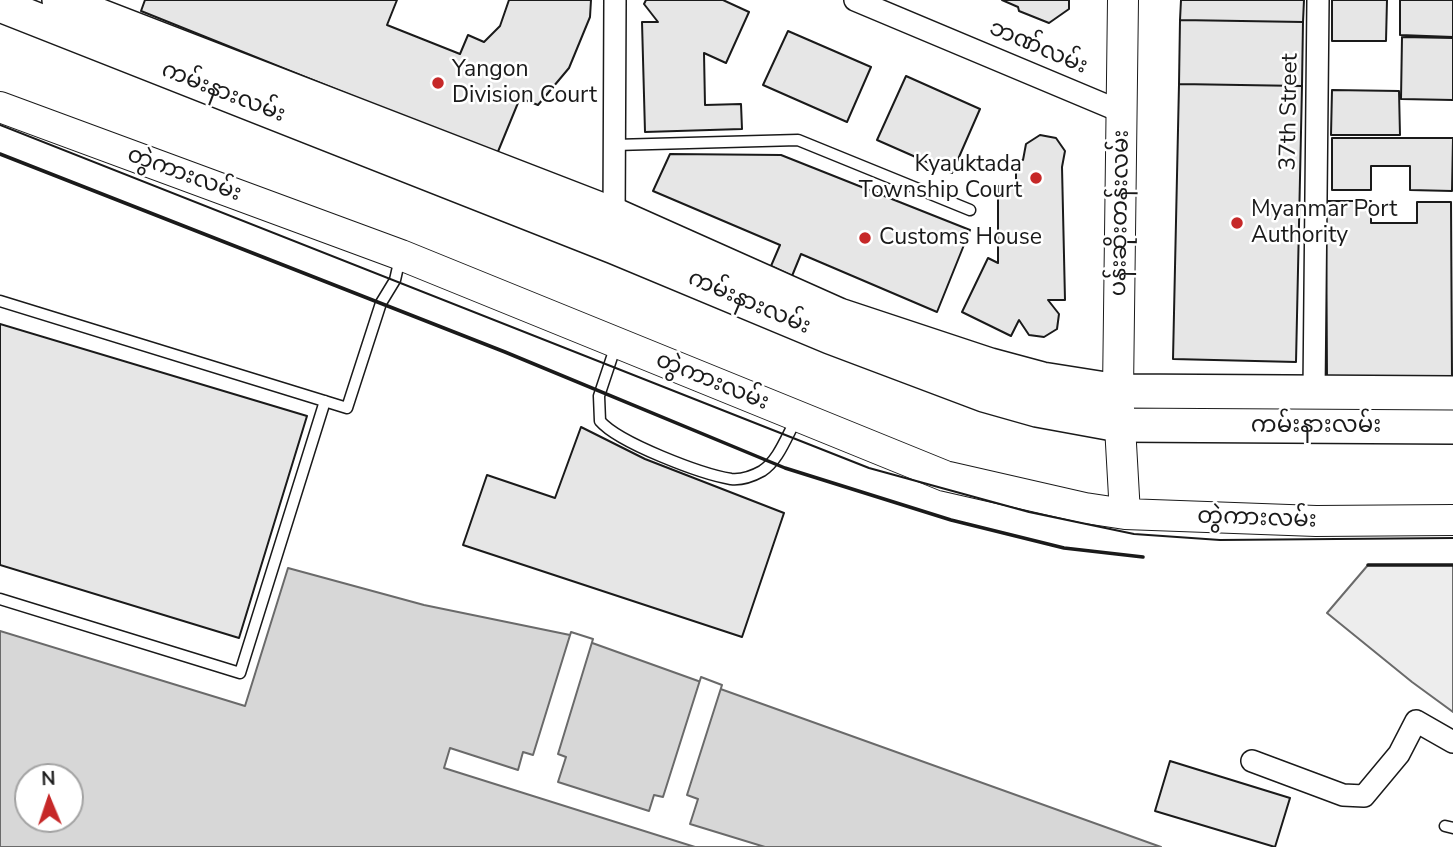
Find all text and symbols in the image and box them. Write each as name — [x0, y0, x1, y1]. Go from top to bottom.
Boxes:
street label: ဘဏ်လမ်း — [985, 15, 1091, 81]
street label: 37th Street — [1275, 53, 1305, 171]
place label: Yangon Division Court — [452, 56, 597, 110]
street label: ကမ်းနားလမ်း — [157, 57, 289, 129]
marker: Yangon Division Court — [430, 75, 446, 91]
street label: ပန်းဆိုးတန်းလမ်း — [1106, 129, 1136, 297]
street label: တွဲကားလမ်း — [123, 142, 245, 208]
place label: Kyauktada Township Court — [859, 151, 1022, 205]
marker: Kyauktada Township Court — [1028, 170, 1044, 186]
place label: Myanmar Port Authority — [1251, 196, 1397, 250]
marker: Myanmar Port Authority — [1229, 215, 1245, 231]
place label: Customs House — [879, 224, 1042, 252]
marker: Customs House — [857, 230, 873, 246]
street label: ကမ်းနားလမ်း — [684, 265, 814, 341]
street label: တွဲကားလမ်း — [651, 347, 773, 417]
street label: ကမ်းနားလမ်း — [1251, 412, 1381, 440]
street label: တွဲကားလမ်း — [1197, 503, 1317, 535]
north arrow — [14, 763, 84, 833]
text: N — [41, 766, 56, 792]

